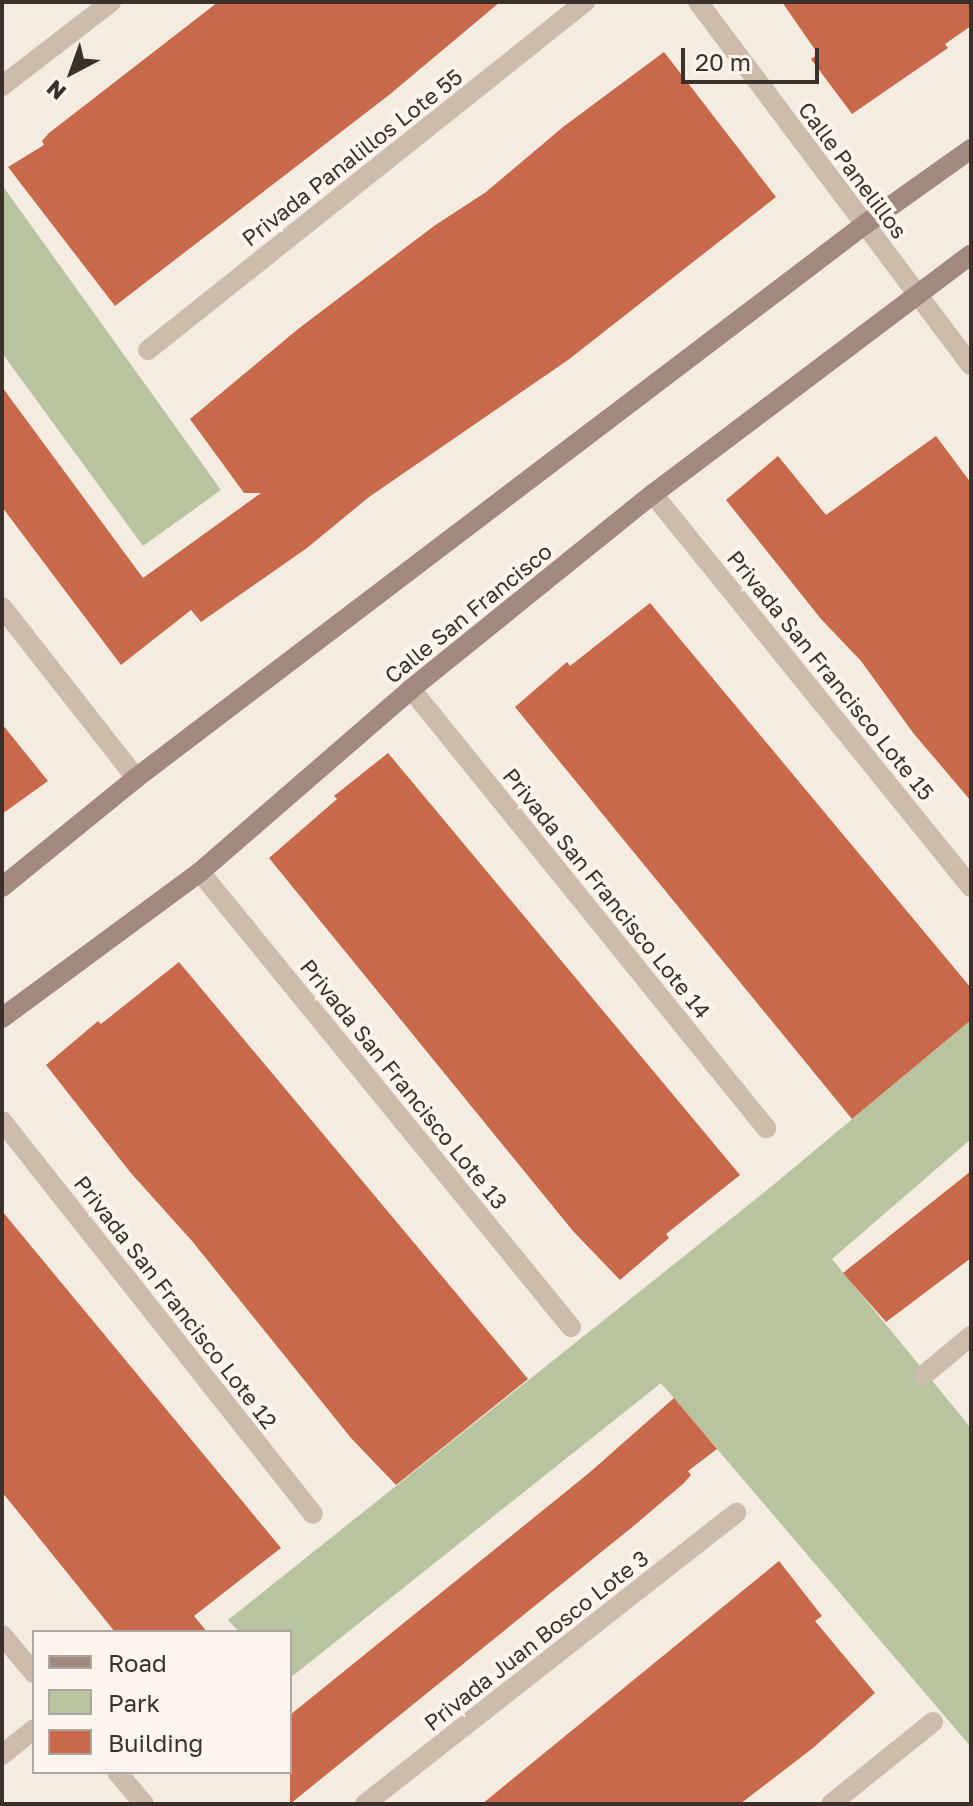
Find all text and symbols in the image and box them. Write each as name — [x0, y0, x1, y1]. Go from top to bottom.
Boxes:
north arrow — [32, 32, 112, 112]
scale bar — [685, 32, 823, 82]
text: 20 m — [695, 47, 751, 76]
street label: Privada Panalillos Lote 55 — [237, 63, 467, 251]
text: N — [41, 75, 71, 106]
street label: Calle Panelillos — [793, 97, 913, 243]
street label: Calle San Francisco — [379, 538, 557, 688]
street label: Privada San Francisco Lote 15 — [722, 545, 940, 805]
street label: Privada San Francisco Lote 14 — [498, 763, 716, 1023]
street label: Privada San Francisco Lote 13 — [295, 954, 513, 1214]
street label: Privada San Francisco Lote 12 — [69, 1170, 283, 1434]
street label: Privada Juan Bosco Lote 3 — [419, 1544, 653, 1736]
legend — [32, 1630, 292, 1774]
text: Road — [108, 1648, 167, 1677]
text: Park — [108, 1688, 160, 1717]
text: Building — [108, 1728, 203, 1757]

